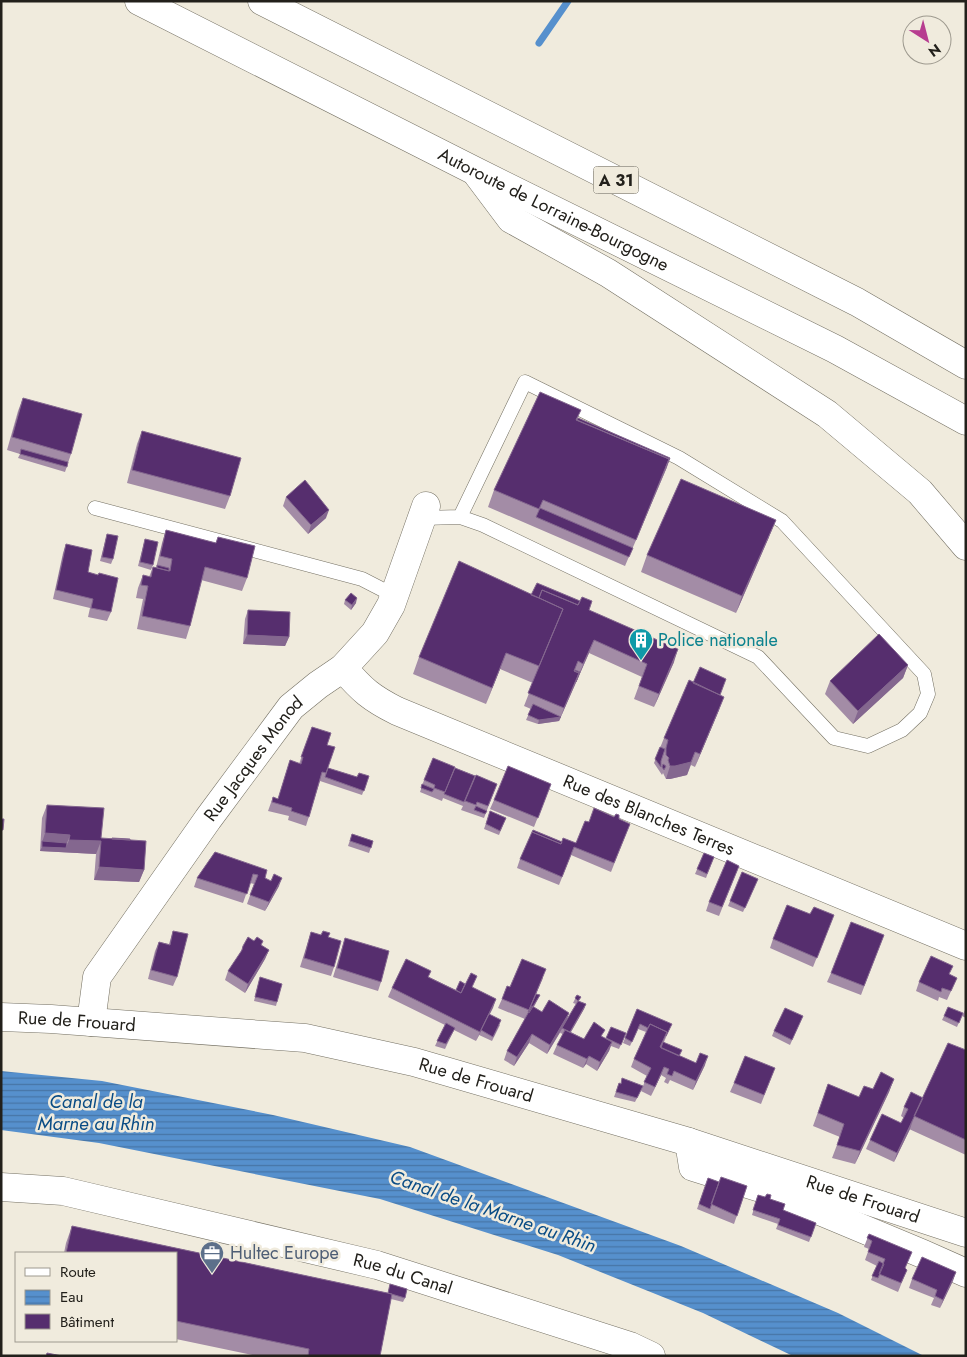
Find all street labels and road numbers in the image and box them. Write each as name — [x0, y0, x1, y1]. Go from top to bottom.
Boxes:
street label: Autoroute de Lorraine-Bourgogne — [433, 141, 673, 278]
road number: A 31 — [594, 166, 638, 194]
street label: Rue Jacques Monod — [197, 689, 308, 827]
street label: Rue des Blanches Terres — [559, 768, 738, 862]
street label: Rue de Frouard — [17, 1005, 137, 1038]
street label: Rue de Frouard — [416, 1051, 536, 1109]
street label: Rue de Frouard — [803, 1168, 923, 1230]
street label: Rue du Canal — [351, 1247, 456, 1301]

